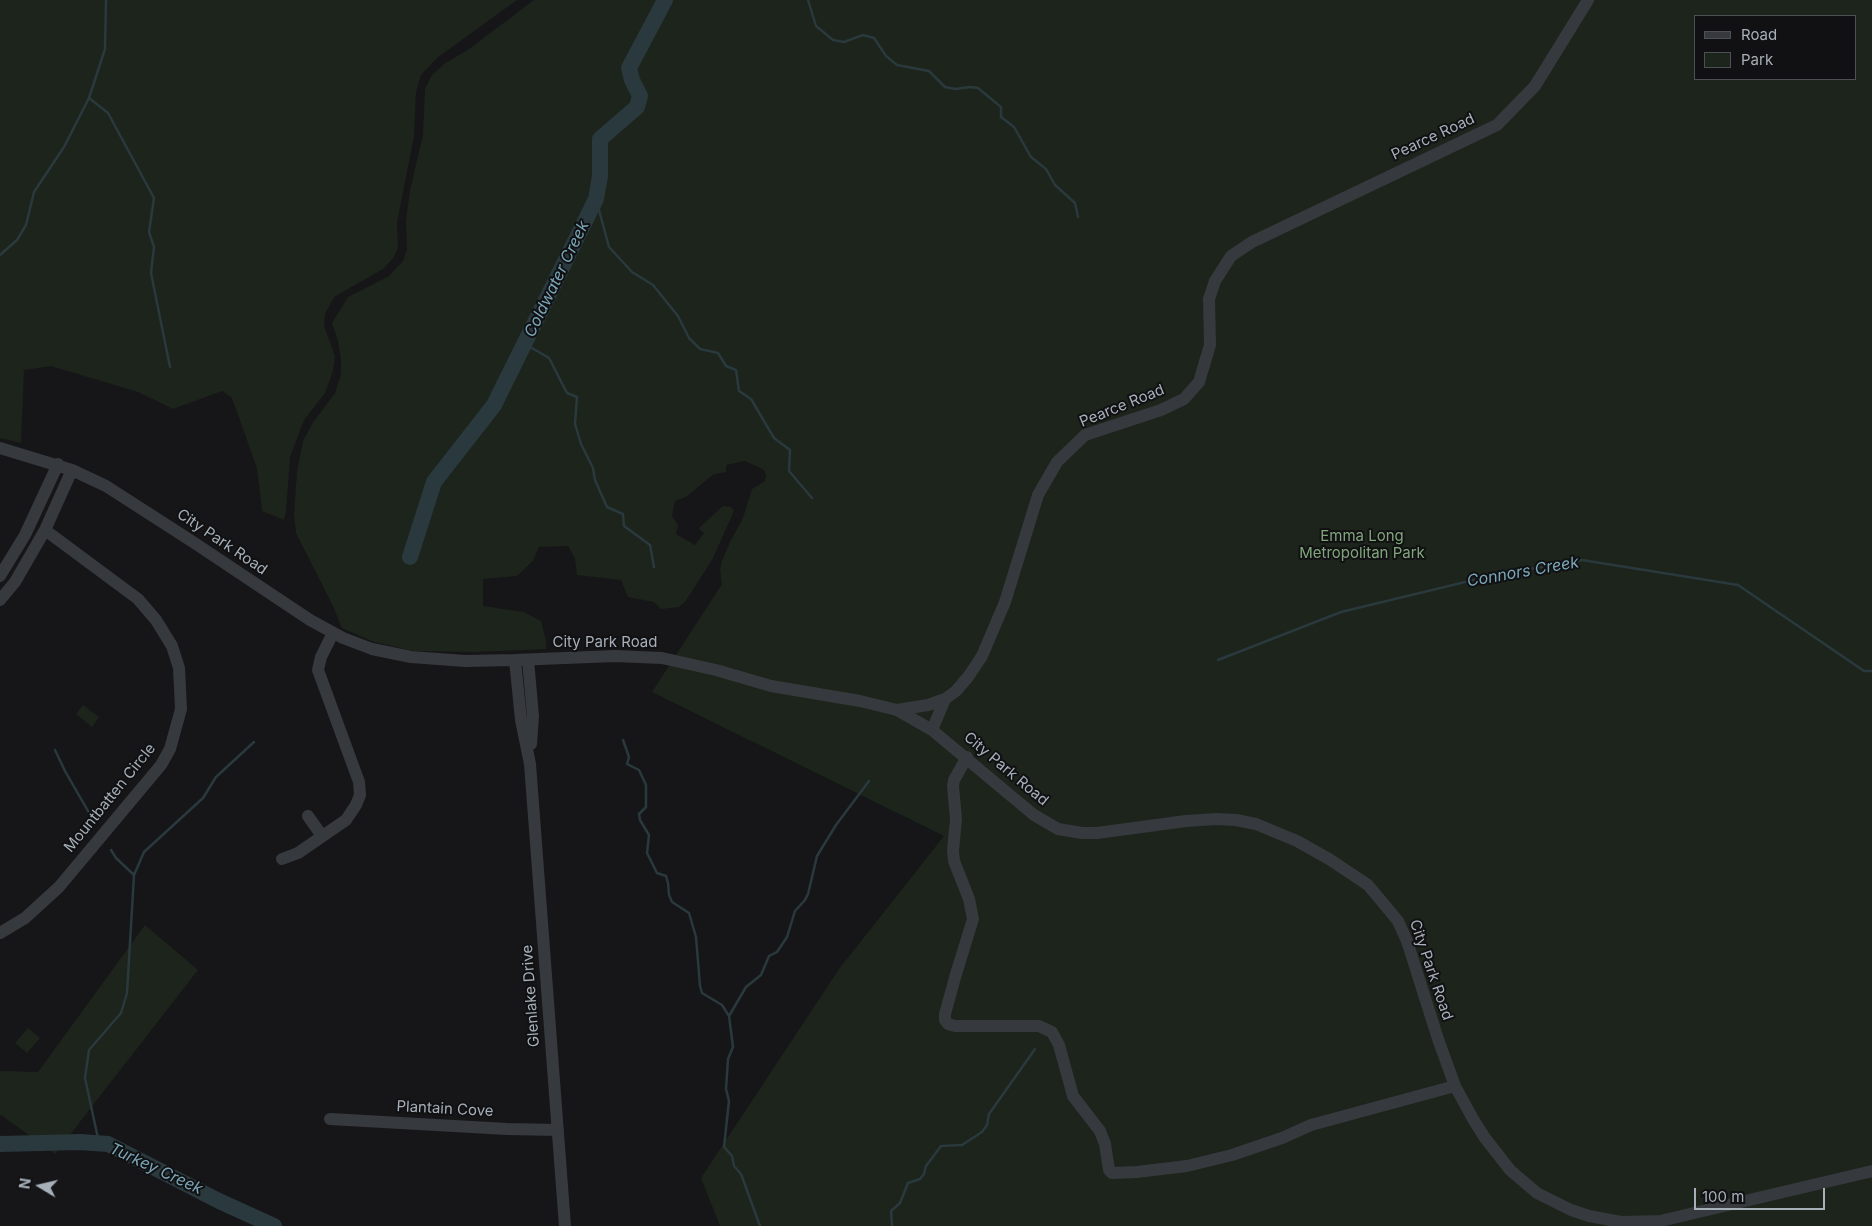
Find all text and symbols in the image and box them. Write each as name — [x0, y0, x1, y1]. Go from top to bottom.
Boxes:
legend — [1694, 15, 1857, 80]
text: Road — [1741, 25, 1777, 44]
text: Park — [1741, 50, 1773, 69]
street label: Pearce Road — [1388, 110, 1478, 164]
water label: Coldwater Creek — [521, 218, 593, 340]
street label: Pearce Road — [1077, 381, 1167, 431]
street label: City Park Road — [173, 505, 271, 579]
park label: Emma Long Metropolitan Park — [1299, 527, 1425, 562]
water label: Connors Creek — [1465, 553, 1581, 591]
street label: City Park Road — [553, 633, 657, 651]
street label: City Park Road — [960, 728, 1052, 810]
street label: Mountbatten Circle — [61, 740, 159, 856]
street label: City Park Road — [1405, 917, 1457, 1023]
street label: Glenlake Drive — [518, 944, 544, 1048]
street label: Plantain Cove — [396, 1097, 494, 1121]
water label: Turkey Creek — [106, 1139, 206, 1199]
north arrow — [15, 1161, 65, 1211]
text: N — [15, 1177, 34, 1190]
scale bar — [1697, 1178, 1828, 1210]
text: 100 m — [1702, 1187, 1744, 1206]

